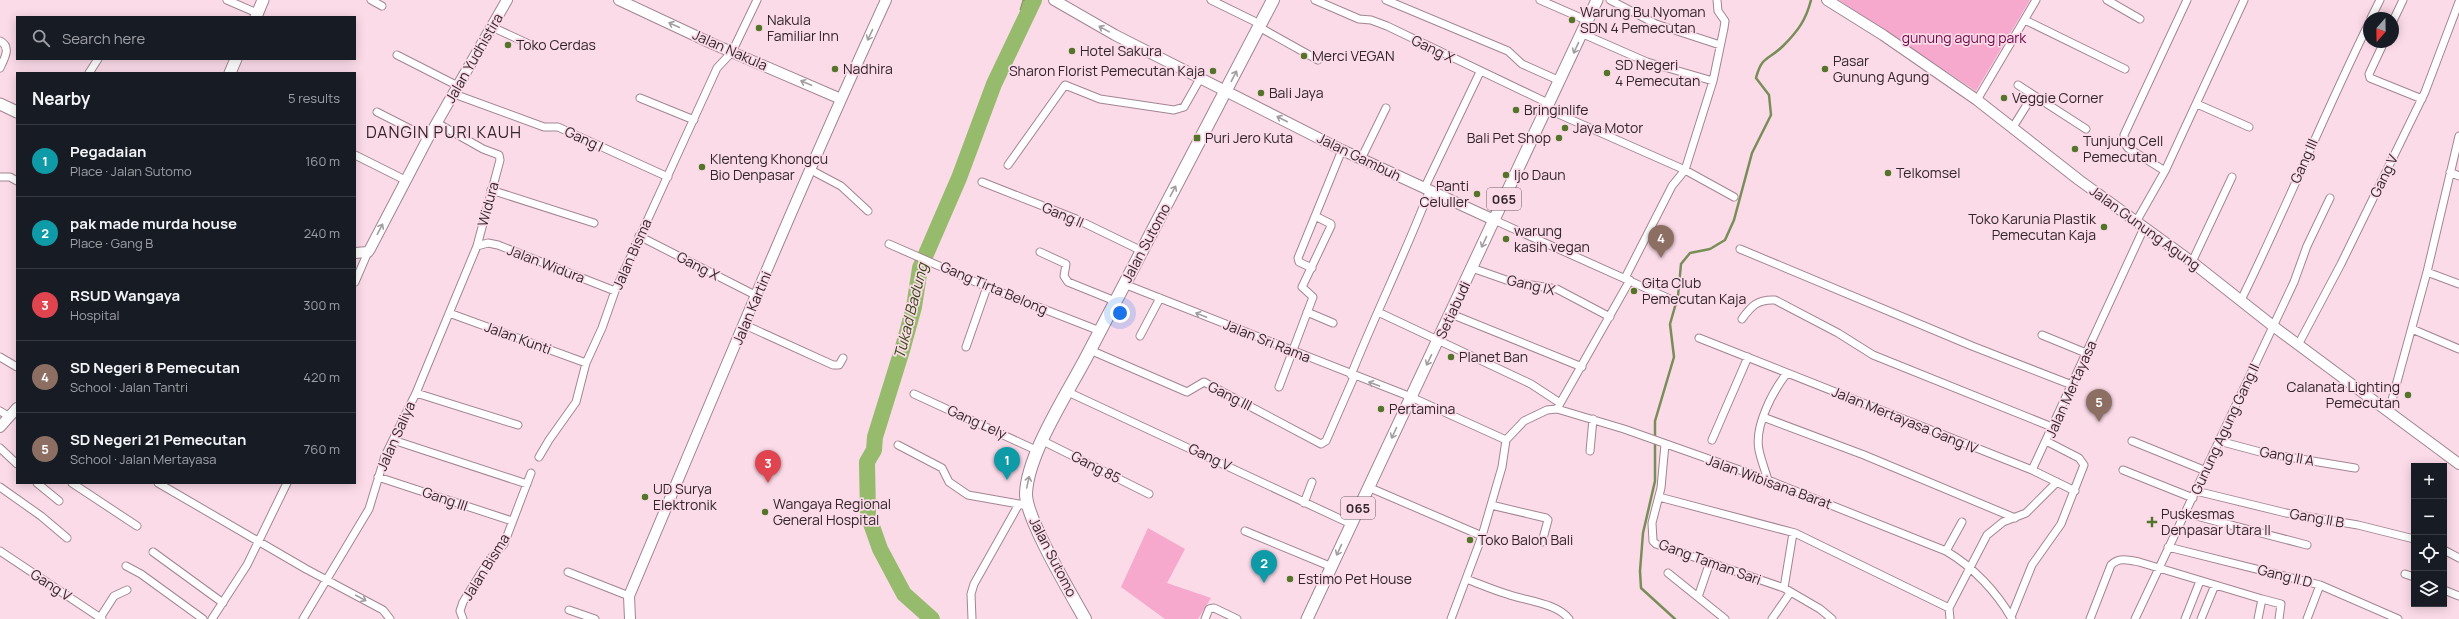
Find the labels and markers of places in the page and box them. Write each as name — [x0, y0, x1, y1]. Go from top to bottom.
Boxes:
place label: Warung Bu Nyoman SDN 4 Pemecutan — [1580, 2, 1706, 37]
place label: Nakula Familiar Inn — [767, 10, 839, 45]
marker: Warung Bu Nyoman SDN 4 Pemecutan — [1567, 15, 1577, 25]
marker: Nakula Familiar Inn — [754, 23, 764, 33]
place label: Toko Cerdas — [516, 35, 596, 54]
marker: Toko Cerdas — [503, 40, 513, 50]
place label: Hotel Sakura — [1080, 41, 1162, 60]
marker: Hotel Sakura — [1067, 46, 1077, 56]
place label: Merci VEGAN — [1312, 46, 1395, 65]
marker: Merci VEGAN — [1299, 51, 1309, 61]
place label: Pasar Gunung Agung — [1833, 51, 1929, 86]
place label: SD Negeri 4 Pemecutan — [1615, 55, 1700, 90]
place label: Nadhira — [843, 59, 893, 78]
place label: Sharon Florist Pemecutan Kaja — [1009, 61, 1205, 80]
marker: Nadhira — [830, 64, 840, 74]
marker: Pasar Gunung Agung — [1820, 64, 1830, 74]
marker: Sharon Florist Pemecutan Kaja — [1208, 66, 1218, 76]
marker: SD Negeri 4 Pemecutan — [1602, 68, 1612, 78]
place label: Bali Jaya — [1269, 83, 1323, 102]
marker: Bali Jaya — [1256, 88, 1266, 98]
place label: Veggie Corner — [2012, 88, 2103, 107]
marker: Veggie Corner — [1999, 93, 2009, 103]
place label: Bringinlife — [1524, 100, 1589, 119]
marker: Bringinlife — [1511, 105, 1521, 115]
place label: Jaya Motor — [1573, 118, 1643, 137]
marker: Jaya Motor — [1560, 123, 1570, 133]
place label: Puri Jero Kuta — [1205, 128, 1293, 147]
place label: Bali Pet Shop — [1467, 128, 1551, 147]
place label: Tunjung Cell Pemecutan — [2083, 131, 2163, 166]
marker: Puri Jero Kuta — [1192, 133, 1202, 143]
marker: Bali Pet Shop — [1554, 133, 1564, 143]
marker: Tunjung Cell Pemecutan — [2070, 144, 2080, 154]
place label: Klenteng Khongcu Bio Denpasar — [710, 149, 828, 184]
marker: Klenteng Khongcu Bio Denpasar — [697, 162, 707, 172]
place label: Telkomsel — [1896, 163, 1960, 182]
place label: Ijo Daun — [1514, 165, 1566, 184]
marker: Telkomsel — [1883, 168, 1893, 178]
marker: Ijo Daun — [1501, 170, 1511, 180]
place label: Panti Celuller — [1419, 176, 1469, 211]
marker: Panti Celuller — [1472, 189, 1482, 199]
place label: Toko Karunia Plastik Pemecutan Kaja — [1968, 209, 2097, 244]
place label: warung kasih vegan — [1514, 221, 1590, 256]
marker: Toko Karunia Plastik Pemecutan Kaja — [2099, 222, 2109, 232]
pin: 4 — [1648, 225, 1674, 258]
marker: warung kasih vegan — [1501, 234, 1511, 244]
place label: Gita Club Pemecutan Kaja — [1642, 273, 1746, 308]
marker: Gita Club Pemecutan Kaja — [1629, 286, 1639, 296]
place label: Planet Ban — [1459, 347, 1528, 366]
marker: Planet Ban — [1446, 352, 1456, 362]
place label: Calanata Lighting Pemecutan — [2286, 377, 2400, 412]
pin: 5 — [2086, 389, 2112, 422]
marker: Calanata Lighting Pemecutan — [2403, 390, 2413, 400]
place label: Pertamina — [1389, 399, 1455, 418]
marker: Pertamina — [1376, 404, 1386, 414]
pin: 1 — [994, 447, 1020, 480]
pin: 3 — [755, 450, 781, 483]
place label: UD Surya Elektronik — [653, 479, 718, 514]
marker: UD Surya Elektronik — [640, 492, 650, 502]
place label: Wangaya Regional General Hospital — [773, 494, 891, 529]
place label: Puskesmas Denpasar Utara II — [2161, 504, 2271, 539]
marker: Wangaya Regional General Hospital — [760, 507, 770, 517]
marker: Puskesmas Denpasar Utara II — [2146, 516, 2158, 528]
place label: Toko Balon Bali — [1478, 530, 1573, 549]
marker: Toko Balon Bali — [1465, 535, 1475, 545]
pin: 2 — [1251, 550, 1277, 583]
place label: Estimo Pet House — [1298, 569, 1412, 588]
marker: Estimo Pet House — [1285, 574, 1295, 584]

